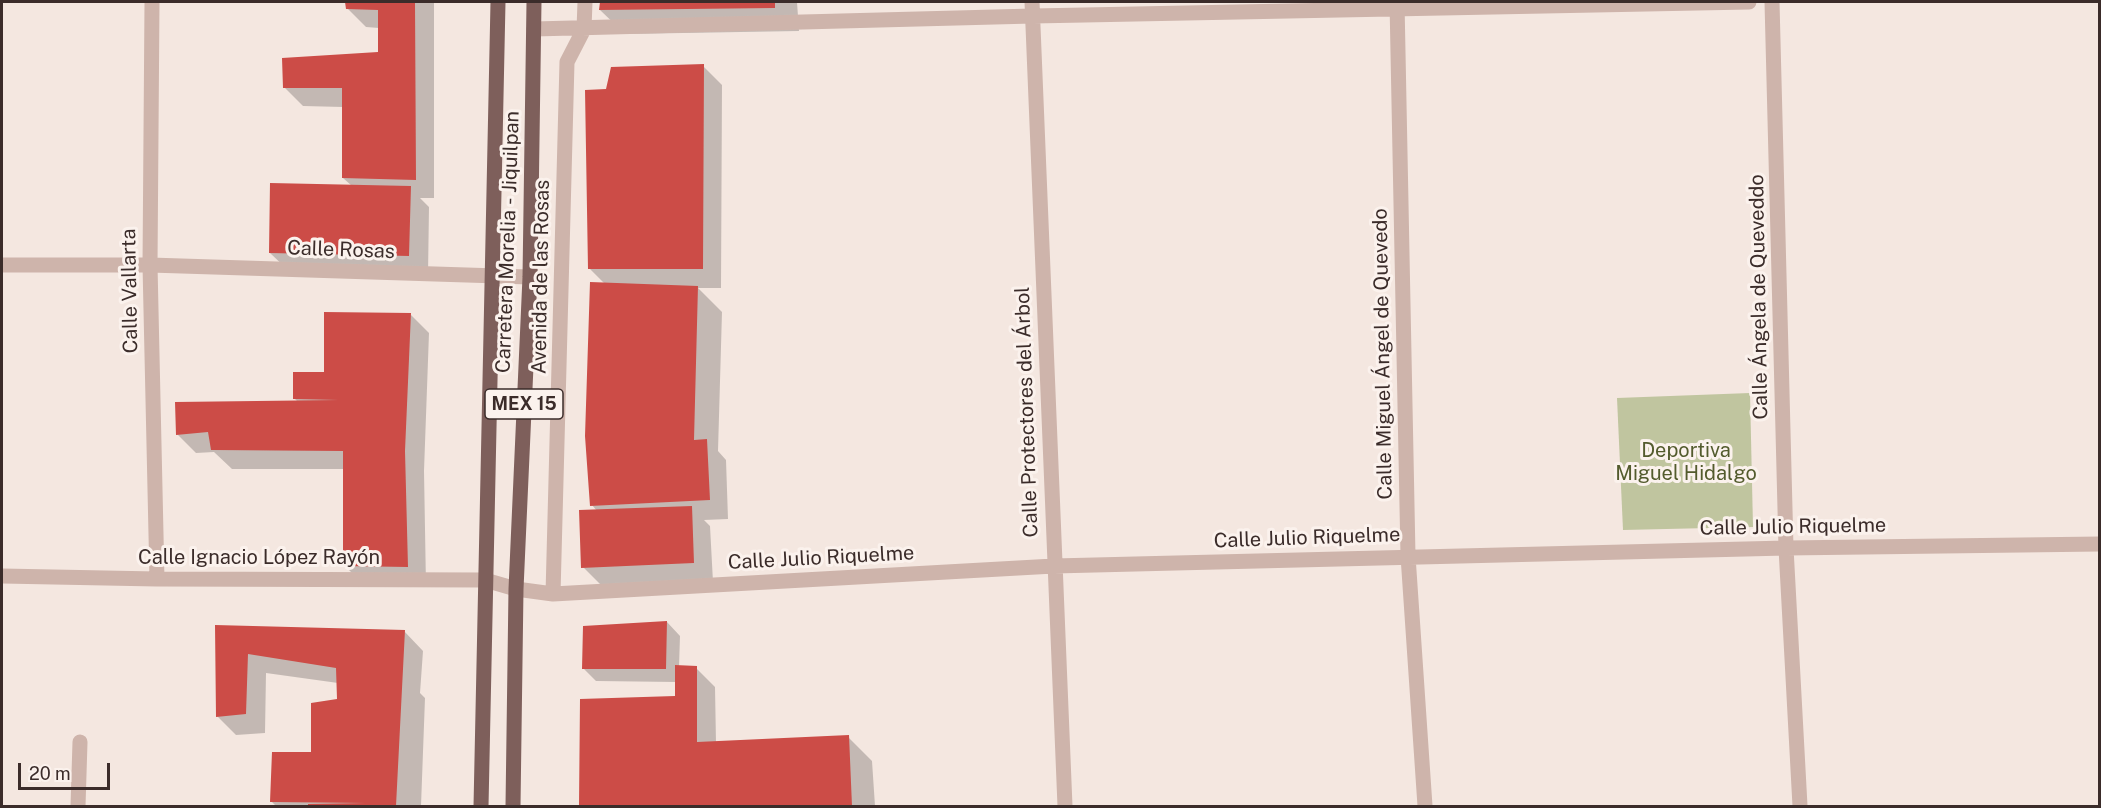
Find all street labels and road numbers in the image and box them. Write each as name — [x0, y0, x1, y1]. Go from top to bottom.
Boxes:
street label: Carretera Morelia - Jiquilpan — [491, 111, 525, 373]
street label: Calle Ángela de Queveddo — [1745, 174, 1773, 420]
street label: Avenida de las Rosas — [527, 180, 555, 374]
street label: Calle Miguel Ángel de Quevedo — [1368, 208, 1398, 500]
street label: Calle Vallarta — [117, 228, 143, 354]
street label: Calle Rosas — [287, 236, 395, 264]
street label: Calle Protectores del Árbol — [1011, 286, 1043, 538]
road number: MEX 15 — [485, 389, 563, 419]
street label: Calle Julio Riquelme — [1700, 513, 1886, 541]
street label: Calle Julio Riquelme — [1213, 523, 1401, 553]
street label: Calle Julio Riquelme — [727, 541, 915, 575]
street label: Calle Ignacio López Rayón — [138, 546, 380, 570]

